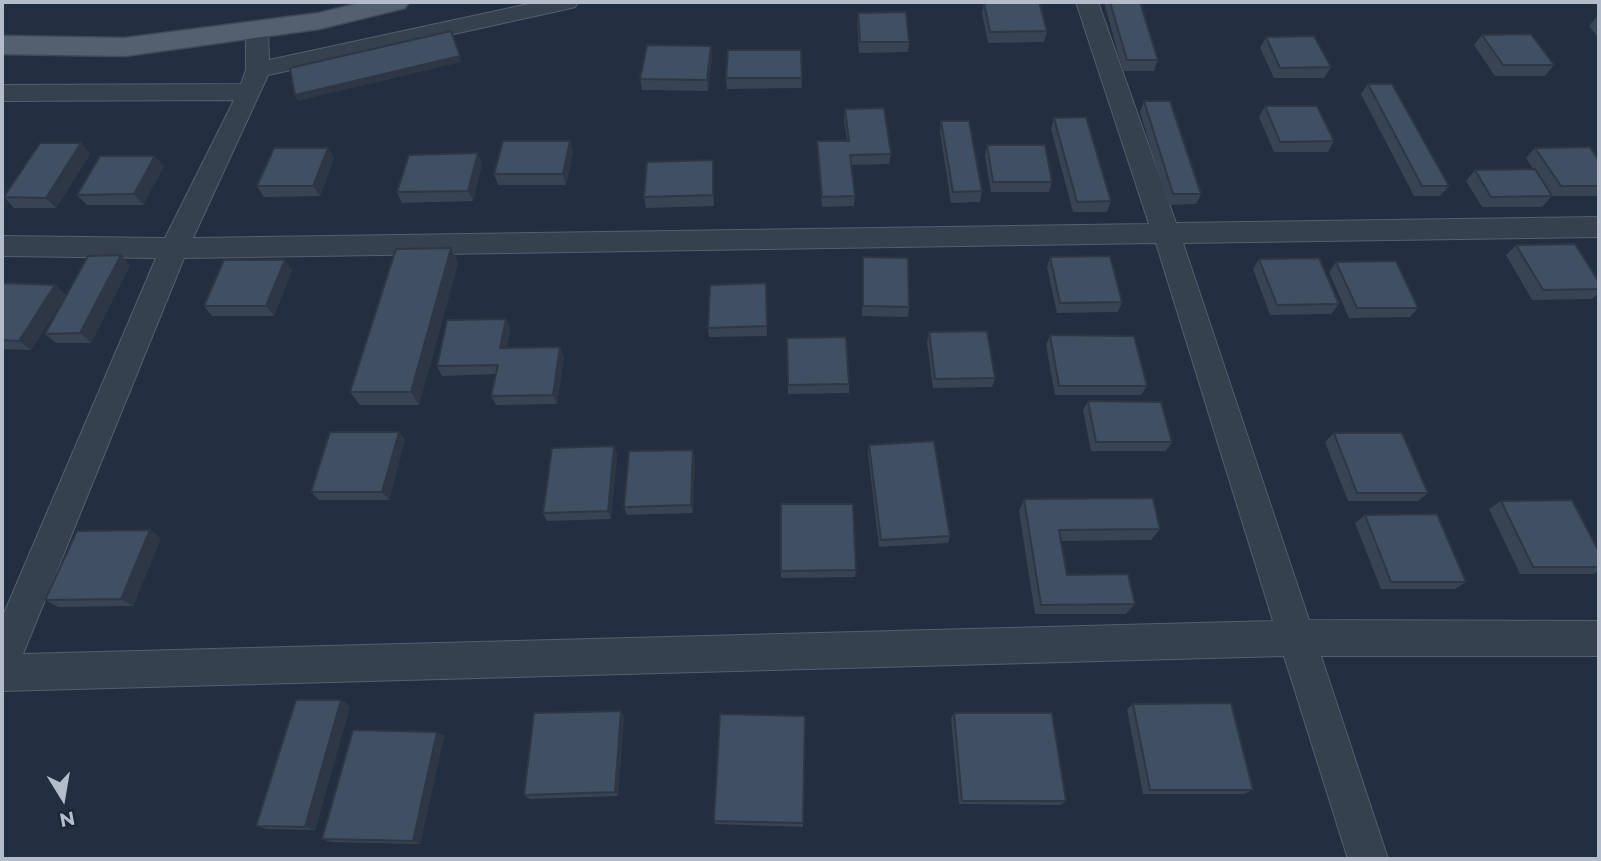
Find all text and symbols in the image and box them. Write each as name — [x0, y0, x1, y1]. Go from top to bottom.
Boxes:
north arrow — [28, 763, 98, 833]
text: N — [57, 806, 77, 832]

